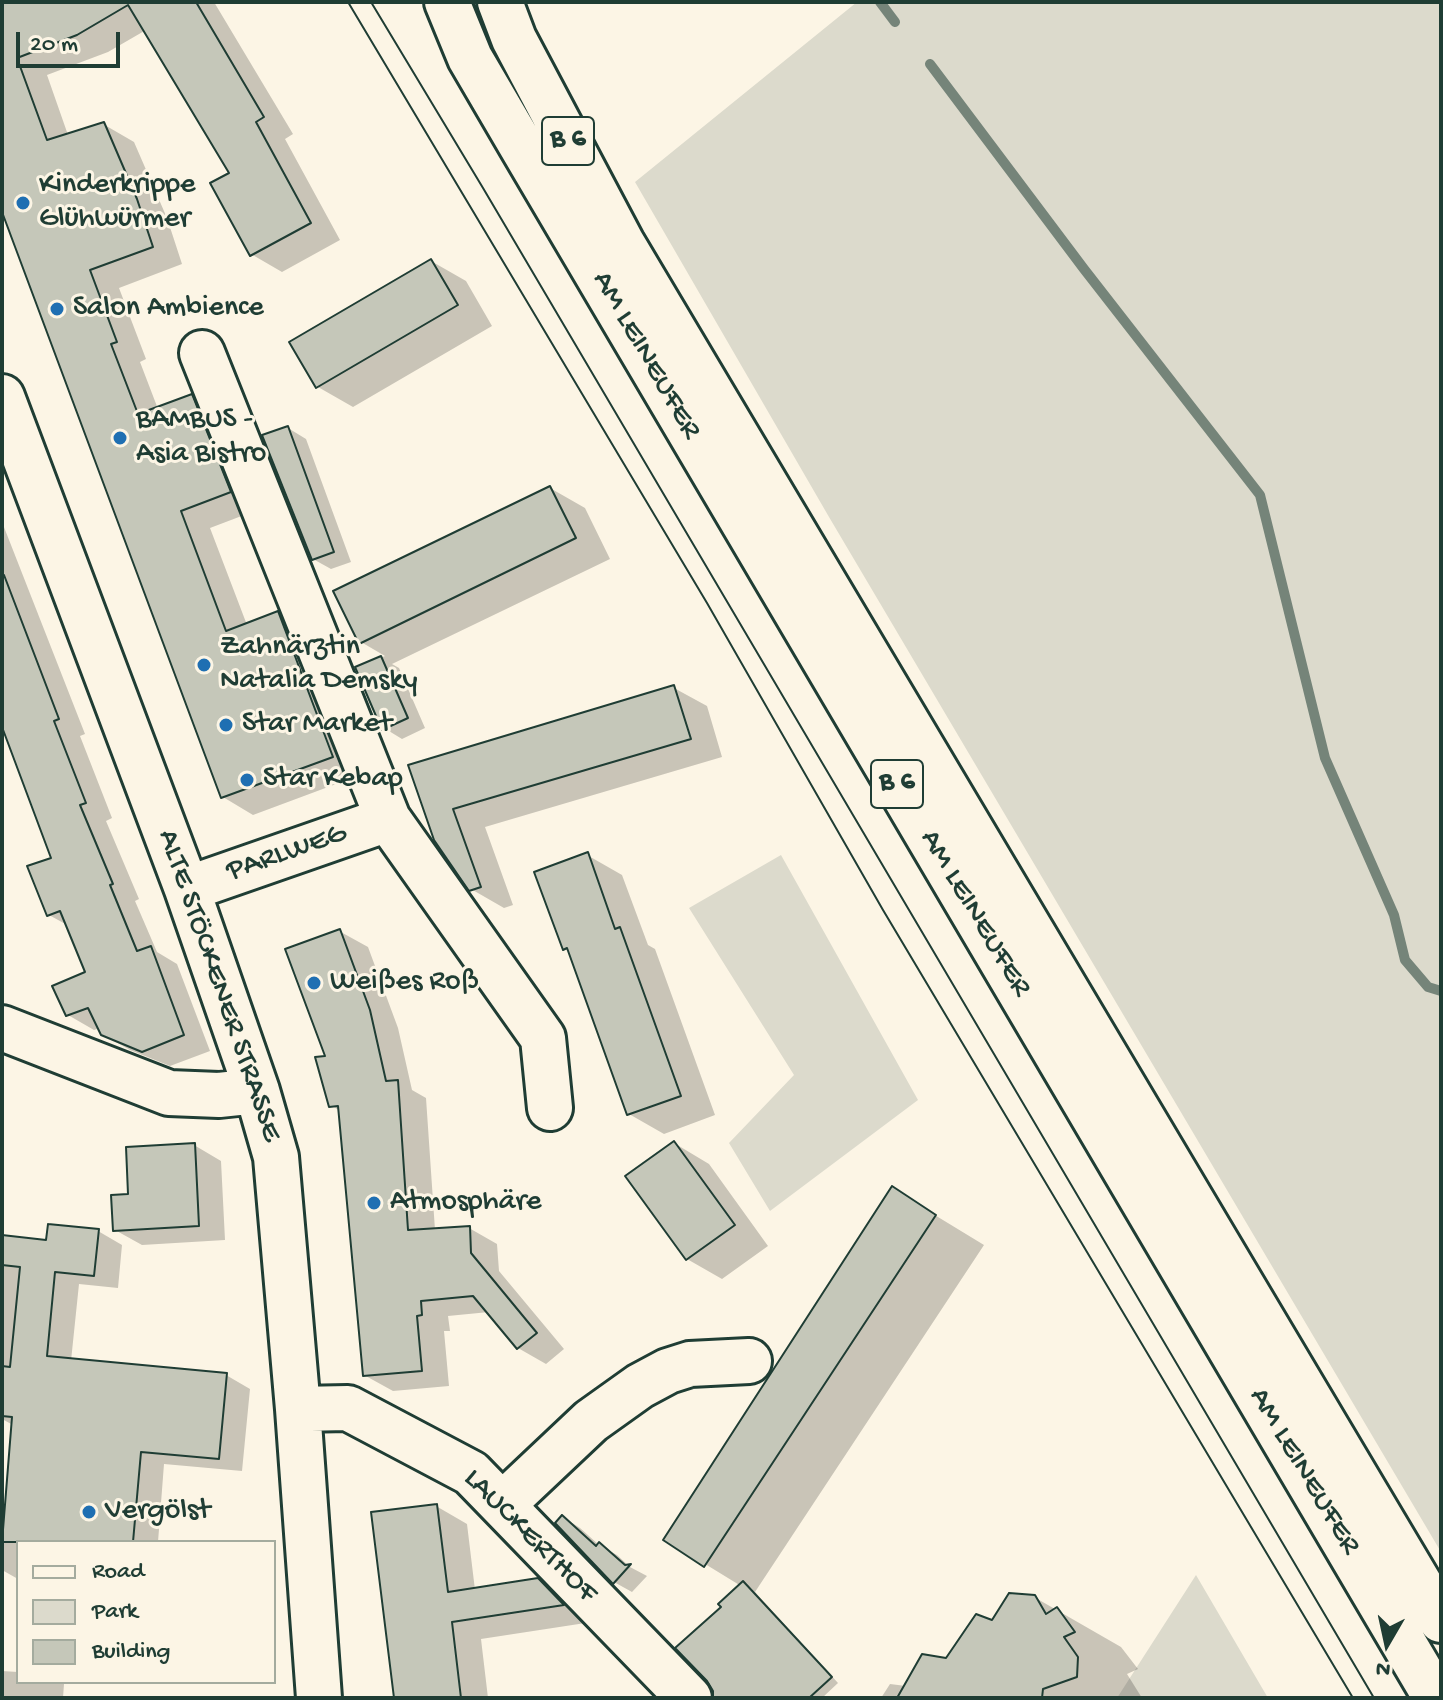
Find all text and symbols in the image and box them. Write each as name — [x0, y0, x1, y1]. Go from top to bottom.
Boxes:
scale bar — [20, 16, 124, 66]
text: 20 m — [30, 31, 78, 60]
road number: B 6 — [542, 117, 594, 165]
place label: Kinderkrippe Glühwürmer — [39, 168, 195, 238]
marker: Kinderkrippe Glühwürmer — [14, 194, 32, 212]
street label: AM LEINEUFER — [582, 266, 708, 446]
place label: Salon Ambience — [73, 291, 264, 327]
marker: Salon Ambience — [48, 300, 66, 318]
place label: BAMBUS - Asia Bistro — [136, 403, 266, 474]
marker: BAMBUS - Asia Bistro — [111, 429, 129, 447]
place label: Zahnärztin Natalia Demsky — [220, 630, 418, 700]
marker: Zahnärztin Natalia Demsky — [195, 656, 213, 674]
place label: Star Market — [242, 707, 392, 743]
marker: Star Market — [217, 716, 235, 734]
road number: B 6 — [871, 760, 923, 808]
place label: Star Kebap — [263, 762, 403, 798]
marker: Star Kebap — [238, 771, 256, 789]
street label: PARLWEG — [222, 817, 352, 891]
street label: AM LEINEUFER — [910, 824, 1038, 1004]
street label: ALTE STÖCKENER STRASSE — [148, 825, 288, 1147]
place label: Weißes Roß — [330, 965, 479, 1001]
marker: Weißes Roß — [305, 974, 323, 992]
place label: Atmosphäre — [390, 1185, 541, 1221]
marker: Atmosphäre — [365, 1194, 383, 1212]
street label: AM LEINEUFER — [1239, 1382, 1367, 1562]
street label: LAUCKERTHOF — [454, 1462, 604, 1612]
place label: Vergölst — [105, 1494, 210, 1530]
marker: Vergölst — [80, 1503, 98, 1521]
legend — [16, 1540, 276, 1684]
text: Road — [92, 1558, 144, 1587]
text: Park — [92, 1598, 138, 1627]
north arrow — [1347, 1604, 1427, 1684]
text: Building — [92, 1638, 170, 1667]
text: N — [1374, 1654, 1392, 1682]

